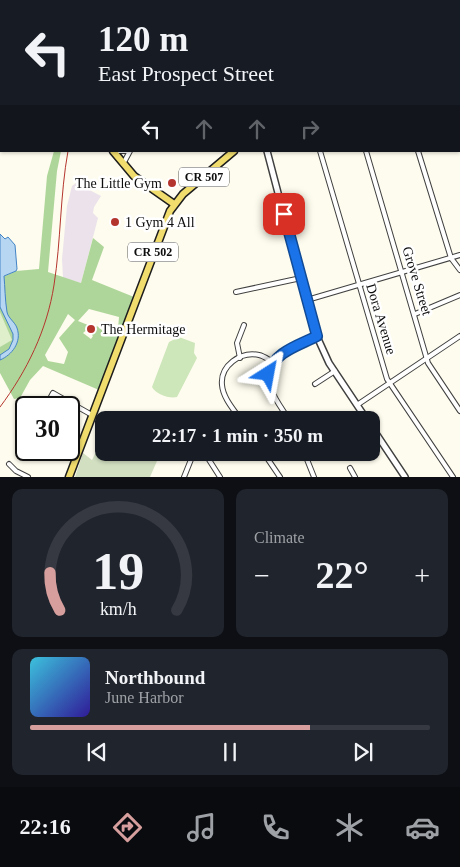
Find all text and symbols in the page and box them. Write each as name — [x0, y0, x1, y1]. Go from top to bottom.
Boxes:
icon: left — [15, 20, 80, 85]
text: 120 m — [98, 20, 188, 59]
text: East Prospect Street — [98, 61, 274, 86]
icon: left — [137, 115, 165, 143]
icon: ahead — [190, 115, 218, 143]
icon: ahead — [243, 115, 271, 143]
icon: right — [296, 115, 324, 143]
road number: CR 507 — [179, 168, 229, 186]
place label: The Little Gym — [75, 176, 162, 191]
marker: The Little Gym — [166, 177, 178, 189]
pin — [263, 193, 305, 235]
icon: arrive — [270, 200, 298, 228]
place label: 1 Gym 4 All — [125, 215, 195, 230]
marker: 1 Gym 4 All — [109, 216, 121, 228]
road number: CR 502 — [128, 242, 178, 262]
street label: Grove Street — [399, 245, 435, 317]
street label: Dora Avenue — [363, 282, 399, 356]
place label: The Hermitage — [101, 322, 185, 337]
marker: The Hermitage — [85, 323, 97, 335]
position arrow — [241, 347, 293, 399]
speed limit sign: 30 — [15, 396, 80, 461]
text: 22:17 · 1 min · 350 m — [152, 425, 323, 446]
text: Climate — [254, 529, 305, 546]
text: 19 — [92, 543, 144, 600]
text: 22° — [315, 554, 369, 596]
text: − — [254, 560, 270, 591]
text: + — [414, 560, 430, 591]
text: km/h — [100, 599, 136, 619]
text: Northbound — [105, 667, 205, 688]
text: June Harbor — [105, 689, 184, 706]
icon: previous — [83, 738, 111, 766]
icon: pause — [216, 738, 244, 766]
icon: next — [349, 738, 377, 766]
icon: directions — [110, 810, 145, 845]
icon: music — [184, 810, 219, 845]
icon: phone — [258, 810, 293, 845]
icon: climate — [332, 810, 367, 845]
icon: car — [405, 810, 440, 845]
text: 22:16 — [19, 814, 71, 839]

